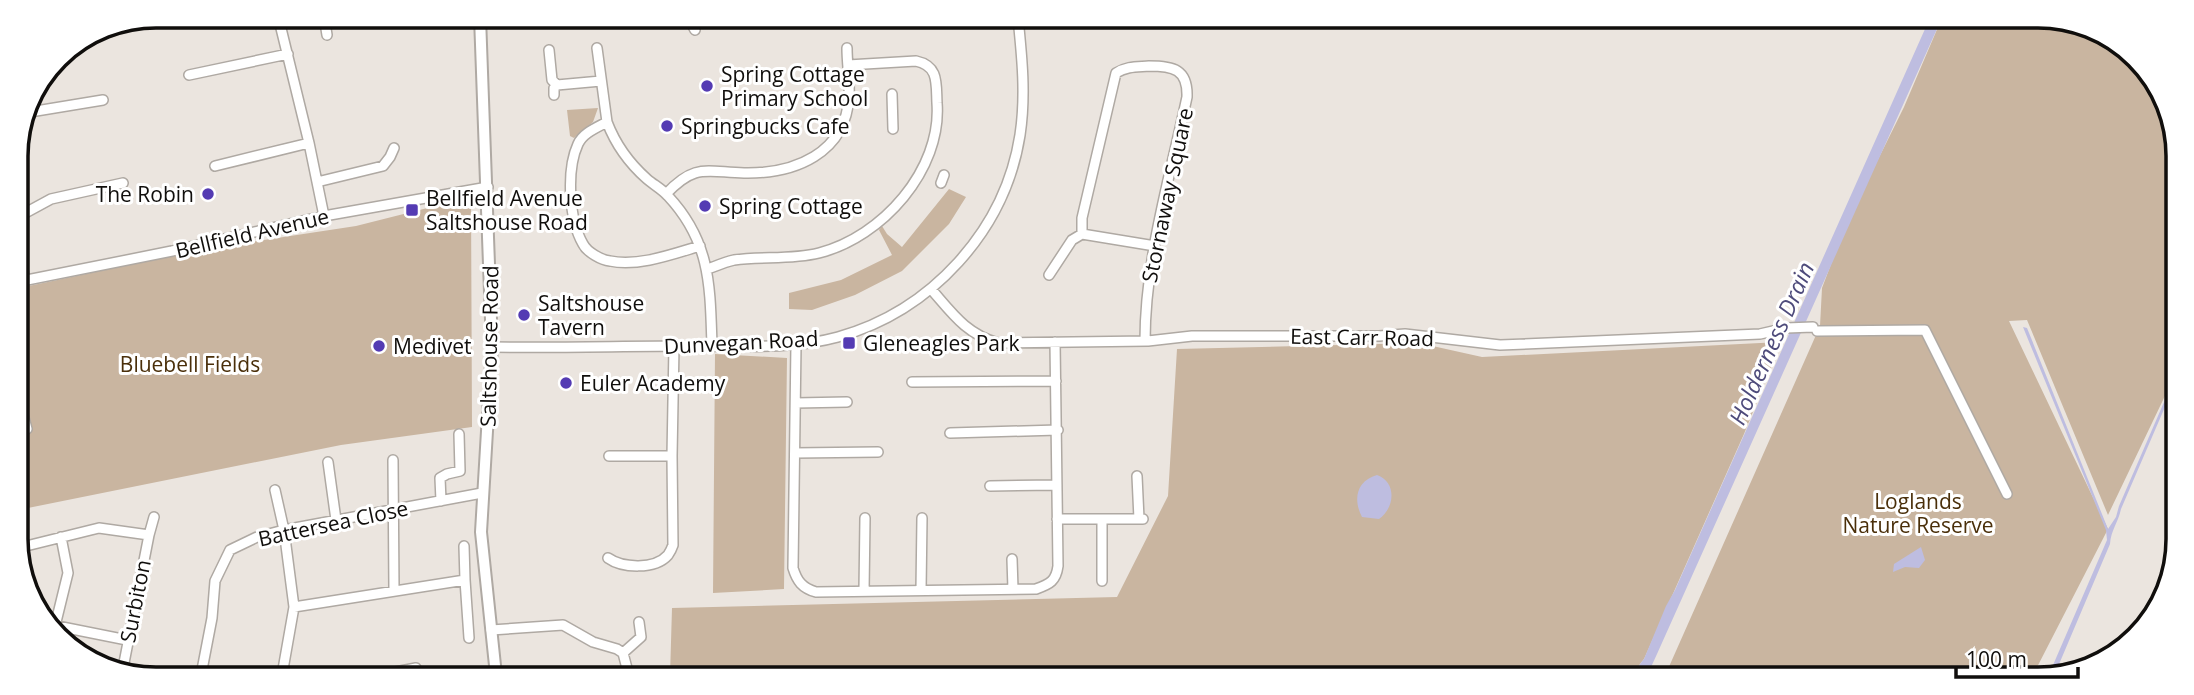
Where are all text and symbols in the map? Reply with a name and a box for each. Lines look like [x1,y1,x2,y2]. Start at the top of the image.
place label: Spring Cottage Primary School [721,60,868,112]
marker: Spring Cottage Primary School [699,78,715,94]
street label: Stornaway Square [1135,105,1199,285]
place label: Springbucks Cafe [681,112,850,140]
marker: Springbucks Cafe [659,118,675,134]
place label: The Robin [96,180,194,208]
place label: Bellfield Avenue Saltshouse Road [426,184,588,236]
marker: The Robin [200,186,216,202]
place label: Spring Cottage [719,192,863,220]
marker: Spring Cottage [697,198,713,214]
street label: Bellfield Avenue [172,202,332,264]
marker: Bellfield Avenue Saltshouse Road [404,202,420,218]
water label: Holderness Drain [1721,256,1821,430]
street label: Saltshouse Road [474,265,504,427]
place label: Saltshouse Tavern [538,289,644,341]
marker: Saltshouse Tavern [516,307,532,323]
street label: East Carr Road [1290,322,1434,352]
street label: Dunvegan Road [663,324,819,360]
place label: Gleneagles Park [863,329,1020,357]
place label: Medivet [393,332,472,360]
marker: Gleneagles Park [841,335,857,351]
marker: Medivet [371,338,387,354]
park label: Bluebell Fields [120,350,260,378]
place label: Euler Academy [580,369,726,397]
marker: Euler Academy [558,375,574,391]
park label: Loglands Nature Reserve [1842,487,1994,539]
street label: Battersea Close [256,493,410,553]
street label: Surbiton [113,557,157,645]
scale bar [1956,636,2078,680]
text: 100 m [1966,645,2027,673]

